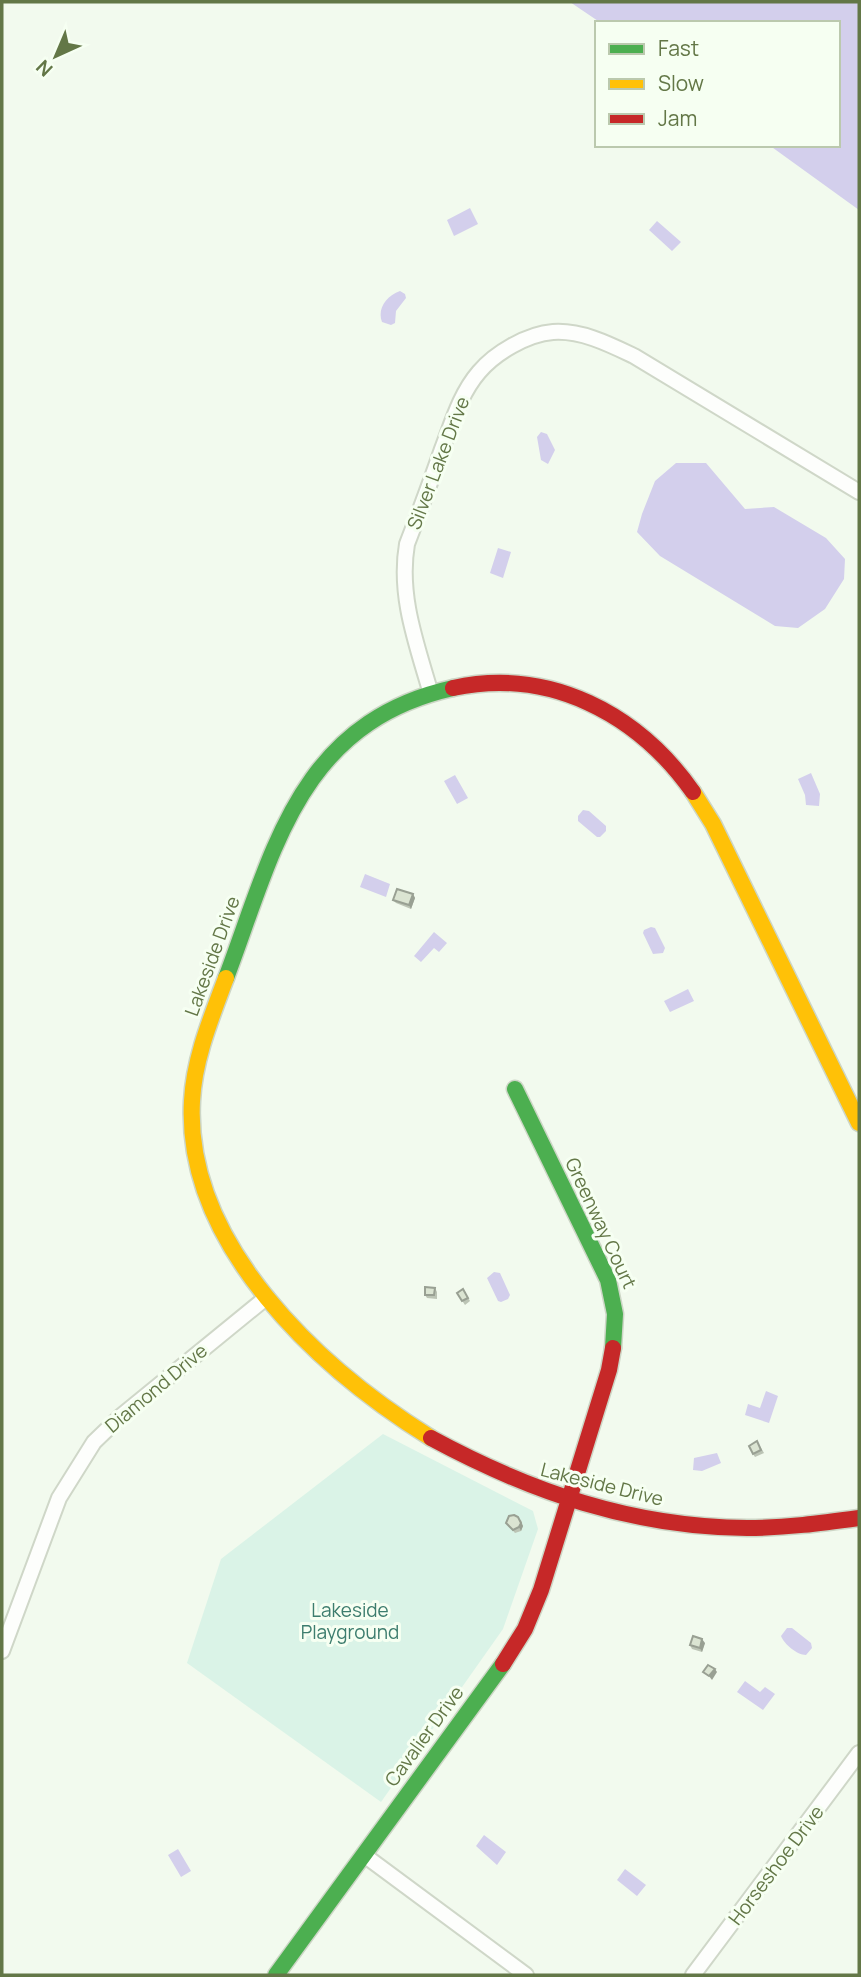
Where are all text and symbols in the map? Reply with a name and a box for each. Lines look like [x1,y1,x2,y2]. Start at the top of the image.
north arrow [21,21,91,91]
legend [595,21,840,147]
text: Fast [658,34,699,62]
text: N [30,54,58,82]
text: Slow [658,69,704,97]
text: Jam [658,104,697,132]
street label: Silver Lake Drive [401,393,475,533]
street label: Lakeside Drive [178,893,246,1019]
street label: Greenway Court [559,1153,643,1293]
street label: Diamond Drive [99,1338,213,1438]
street label: Lakeside Drive [538,1456,666,1512]
park label: Lakeside Playground [301,1597,399,1645]
street label: Cavalier Drive [379,1680,469,1792]
street label: Horseshoe Drive [722,1800,830,1930]

